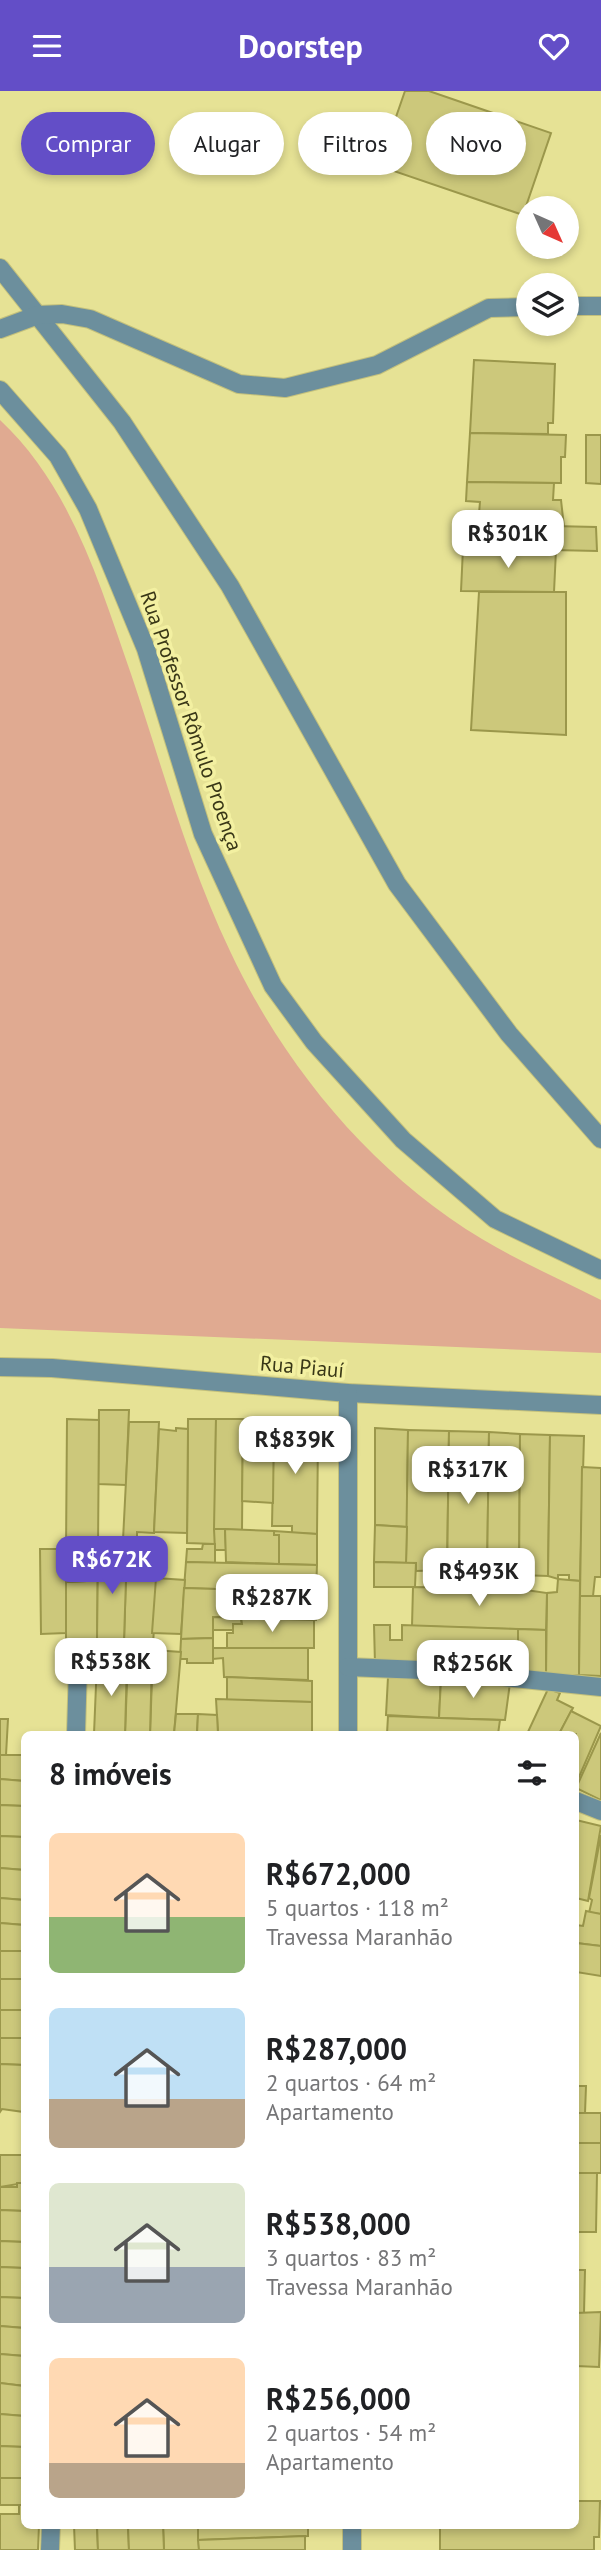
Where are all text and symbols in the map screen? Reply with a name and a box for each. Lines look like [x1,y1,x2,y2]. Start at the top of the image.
text: Doorstep [238,25,363,67]
icon: menu [28,27,66,65]
icon: heart [535,27,573,65]
chip: Comprar [21,112,155,175]
chip: Alugar [169,112,284,175]
chip: Filtros [298,112,412,175]
chip: Novo [426,112,526,175]
north arrow [516,196,579,259]
map controls [516,196,579,336]
button: layers [516,273,579,336]
pin: R$301K [451,511,565,570]
text: R$301K [468,518,548,547]
street label: Rua Professor Rômulo Proença [134,587,249,854]
street label: Rua Piauí [259,1349,346,1384]
pin: R$839K [238,1417,352,1476]
text: R$839K [255,1424,335,1453]
pin: R$317K [411,1447,525,1506]
text: R$317K [428,1454,508,1483]
pin: R$672K [55,1537,169,1596]
text: R$672K [72,1544,152,1573]
pin: R$493K [422,1549,536,1608]
text: R$493K [439,1556,519,1585]
pin: R$287K [215,1575,329,1634]
text: R$287K [232,1582,312,1611]
pin: R$538K [54,1639,168,1698]
pin: R$256K [416,1641,530,1700]
text: R$538K [71,1646,151,1675]
text: R$256K [433,1648,513,1677]
text: 8 imóveis [49,1754,172,1793]
icon: filters [513,1754,551,1792]
text: R$672,000 [266,1854,411,1893]
icon: home [105,1861,189,1945]
text: 5 quartos · 118 m² [266,1893,449,1922]
text: Travessa Maranhão [266,1922,453,1951]
text: R$287,000 [266,2029,407,2068]
icon: home [105,2036,189,2120]
text: 2 quartos · 64 m² [266,2068,436,2097]
text: Apartamento [266,2097,394,2126]
text: R$538,000 [266,2204,411,2243]
icon: home [105,2211,189,2295]
text: 3 quartos · 83 m² [266,2243,436,2272]
text: Travessa Maranhão [266,2272,453,2301]
text: R$256,000 [266,2379,411,2418]
icon: home [105,2386,189,2470]
text: 2 quartos · 54 m² [266,2418,436,2447]
text: Apartamento [266,2447,394,2476]

